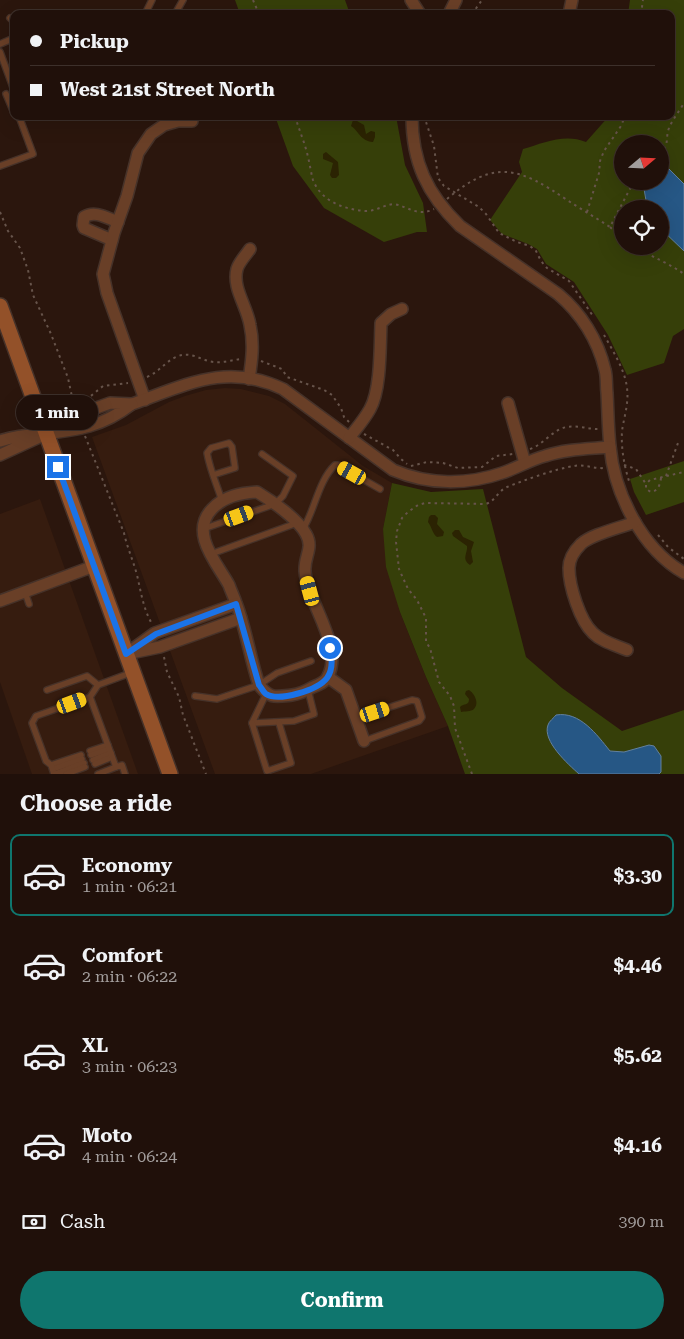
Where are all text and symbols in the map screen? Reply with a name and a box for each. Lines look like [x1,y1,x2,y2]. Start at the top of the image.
text: Pickup [60,30,129,53]
text: West 21st Street North [60,78,275,101]
north arrow [614,135,669,190]
map controls [614,135,669,255]
button: locate [614,200,669,255]
callout: 1 min [17,394,99,430]
text: 1 min [35,403,79,422]
route end [47,456,69,478]
car [335,459,368,487]
car [222,504,255,528]
car [298,575,321,607]
route start [319,637,341,659]
car [55,691,88,715]
car [358,700,391,724]
text: Choose a ride [20,791,172,816]
icon: car [22,853,67,898]
text: Economy [82,854,172,877]
text: $3.30 [613,864,662,887]
text: 1 min · 06:21 [82,877,177,896]
icon: car [22,943,67,988]
text: Comfort [82,944,163,967]
text: $4.46 [613,954,662,977]
text: 2 min · 06:22 [82,967,177,986]
icon: car [22,1033,67,1078]
text: XL [82,1034,108,1057]
text: $5.62 [613,1044,662,1067]
text: 3 min · 06:23 [82,1057,177,1076]
icon: car [22,1123,67,1168]
text: Moto [82,1124,132,1147]
text: $4.16 [613,1134,662,1157]
text: 4 min · 06:24 [82,1147,177,1166]
icon: cash [20,1208,48,1236]
text: Cash [60,1210,105,1233]
text: 390 m [618,1212,664,1231]
button: Confirm [20,1271,664,1329]

